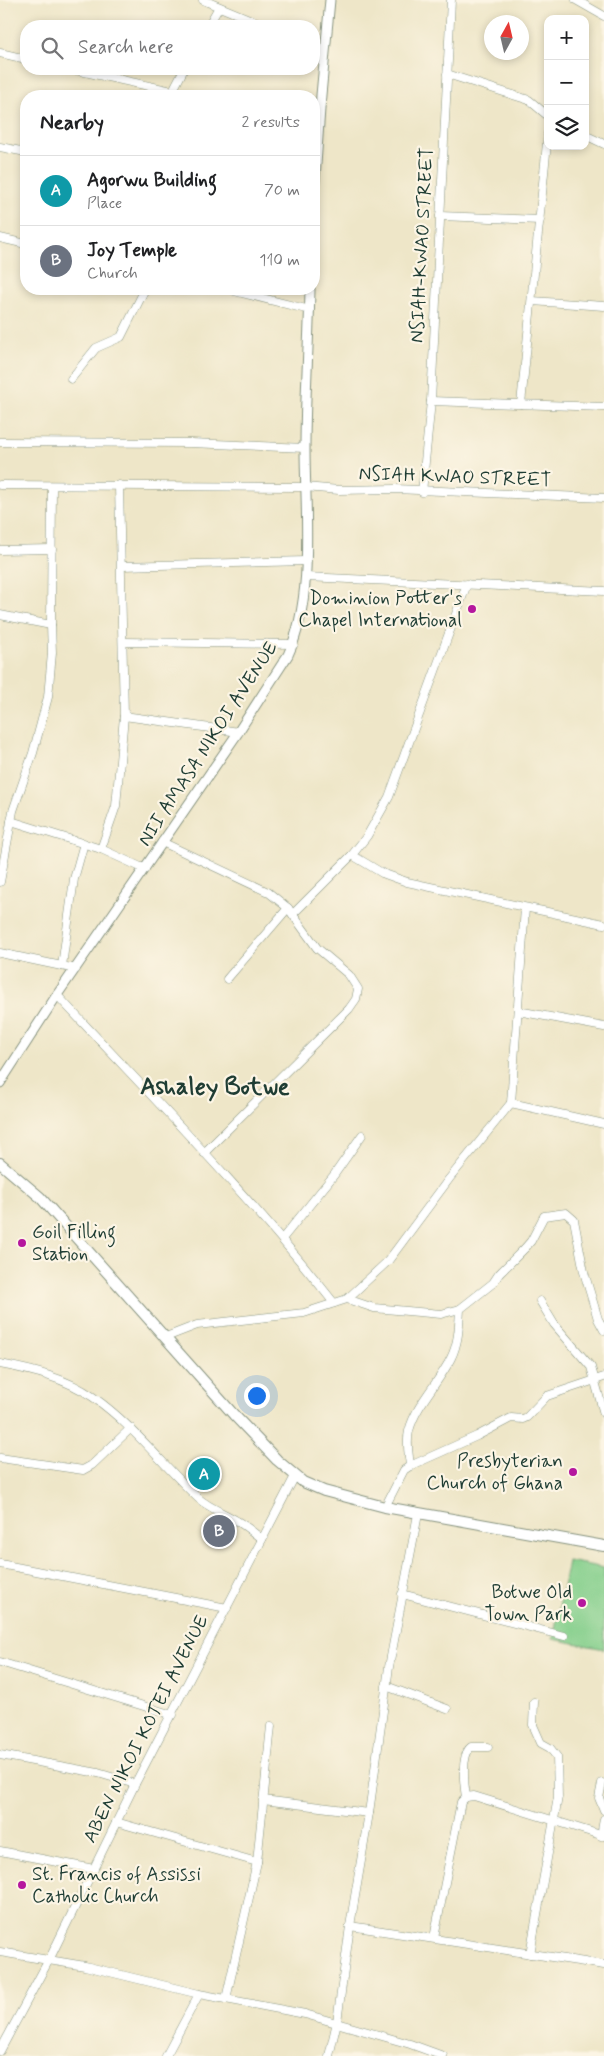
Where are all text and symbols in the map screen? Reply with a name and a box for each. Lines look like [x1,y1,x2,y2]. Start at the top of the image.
north arrow [484,15,529,60]
map controls [544,15,589,150]
button: + [544,15,589,60]
search box [20,20,320,75]
icon: search [38,34,66,62]
text: Search here [78,35,174,60]
button: − [544,60,589,105]
button: layers [544,105,589,150]
text: Nearby [40,109,104,137]
text: 2 results [242,112,300,133]
street label: NSIAH-KWAO STREET [404,146,440,344]
text: Agorwu Building [87,168,217,193]
text: A [51,180,61,201]
text: 70 m [264,180,300,201]
text: Place [87,193,122,214]
text: Joy Temple [87,238,177,263]
text: B [51,250,61,271]
text: 110 m [259,250,300,271]
text: Church [87,263,138,284]
street label: NSIAH KWAO STREET [358,461,552,493]
place label: Dominion Potter's Chapel International [298,586,463,633]
marker: Dominion Potter's Chapel International [466,603,478,615]
street label: NII AMASA NIKOI AVENUE [132,637,284,851]
district label: Ashaley Botwe [140,1072,290,1103]
place label: Goil Filling Station [32,1220,116,1267]
marker: Goil Filling Station [16,1237,28,1249]
your location [244,1383,270,1409]
place label: Presbyterian Church of Ghana [427,1449,563,1496]
pin: A [188,1455,220,1493]
marker: Presbyterian Church of Ghana [567,1466,579,1478]
pin: B [203,1512,235,1550]
place label: Botwe Old Town Park [485,1580,572,1627]
marker: Botwe Old Town Park [576,1597,588,1609]
street label: ABEN NIKOI KOTEI AVENUE [78,1611,215,1847]
place label: St. Francis of Assissi Catholic Church [32,1862,201,1909]
marker: St. Francis of Assissi Catholic Church [16,1879,28,1891]

